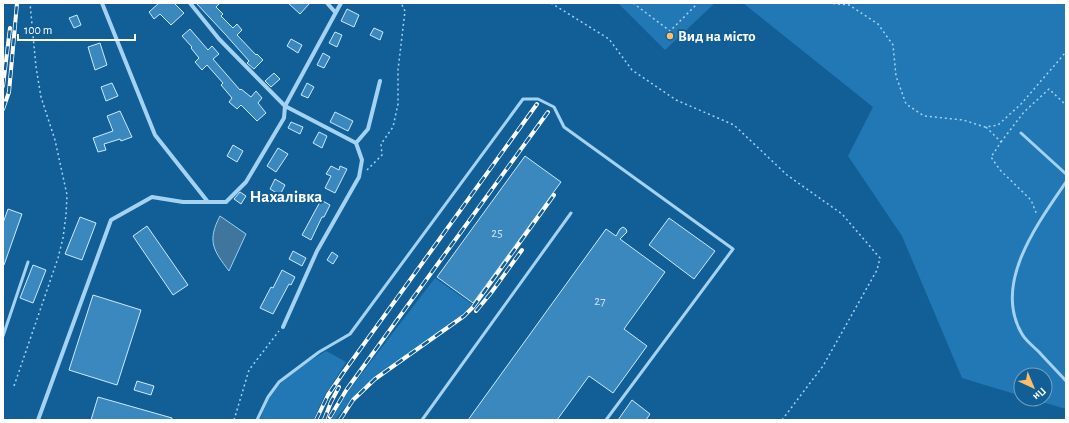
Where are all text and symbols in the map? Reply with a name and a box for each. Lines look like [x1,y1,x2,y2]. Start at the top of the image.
scale bar [18,16,135,42]
text: 100 m [24,24,52,36]
place label: Вид на місто [678,29,756,44]
marker: Вид на місто [665,31,675,41]
district label: Нахалівка [250,188,322,205]
house number: 25 [491,227,503,240]
house number: 27 [594,295,606,308]
north arrow [1013,367,1053,407]
text: Пн [1031,385,1048,402]

